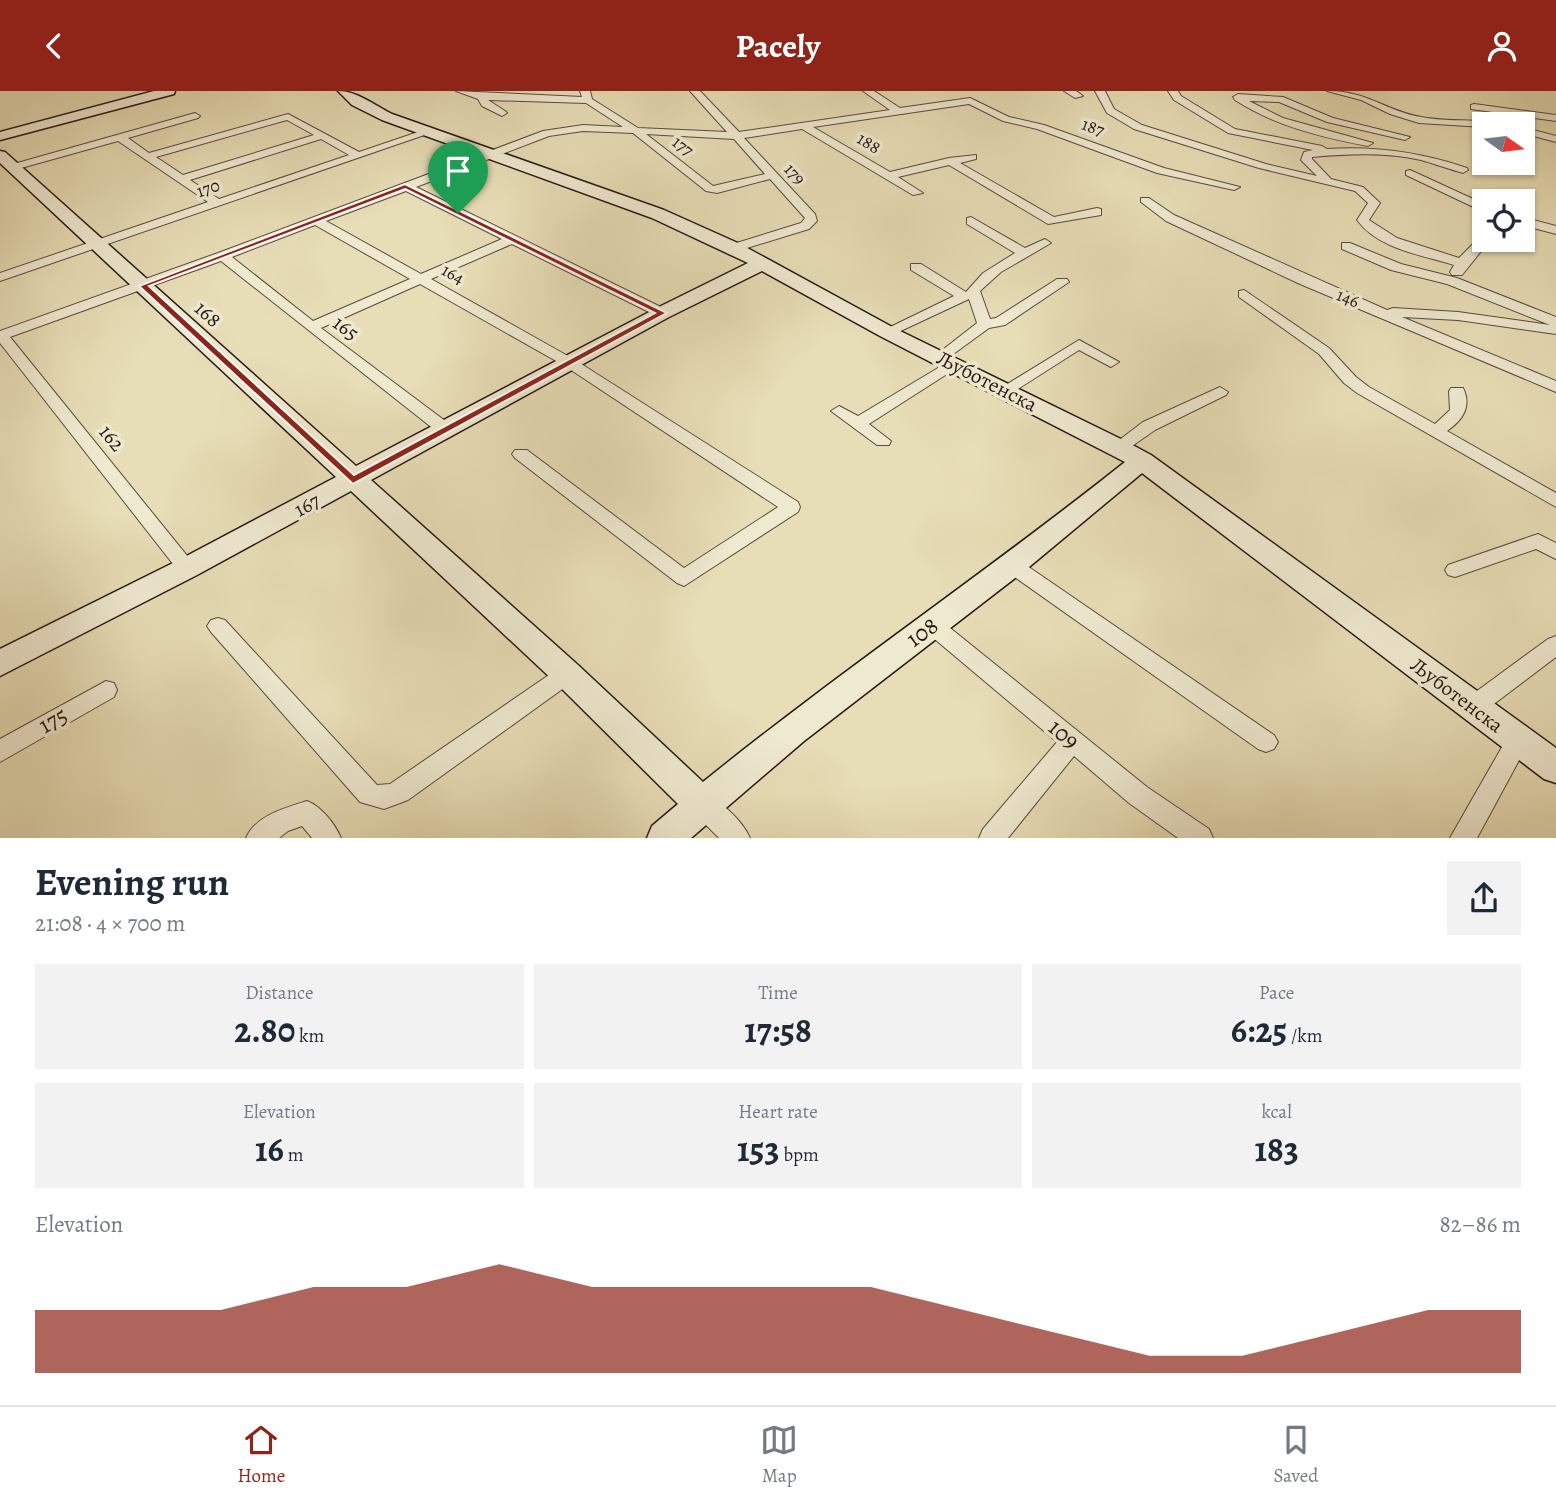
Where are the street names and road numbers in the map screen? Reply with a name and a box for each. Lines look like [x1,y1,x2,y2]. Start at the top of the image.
street label: 187 [1078,112,1108,142]
street label: 188 [853,127,885,159]
street label: 177 [667,130,699,162]
street label: 179 [779,158,811,190]
street label: 170 [193,173,223,203]
street label: 164 [437,258,469,290]
street label: 146 [1333,283,1363,313]
street label: 168 [189,295,227,333]
street label: 165 [327,309,365,347]
street label: Љуботенска [932,344,1042,418]
street label: 162 [93,419,131,457]
street label: 167 [289,487,325,523]
street label: 108 [899,609,945,655]
street label: Љуботенска [1405,651,1509,739]
street label: 175 [33,699,73,741]
street label: 109 [1041,711,1087,757]

